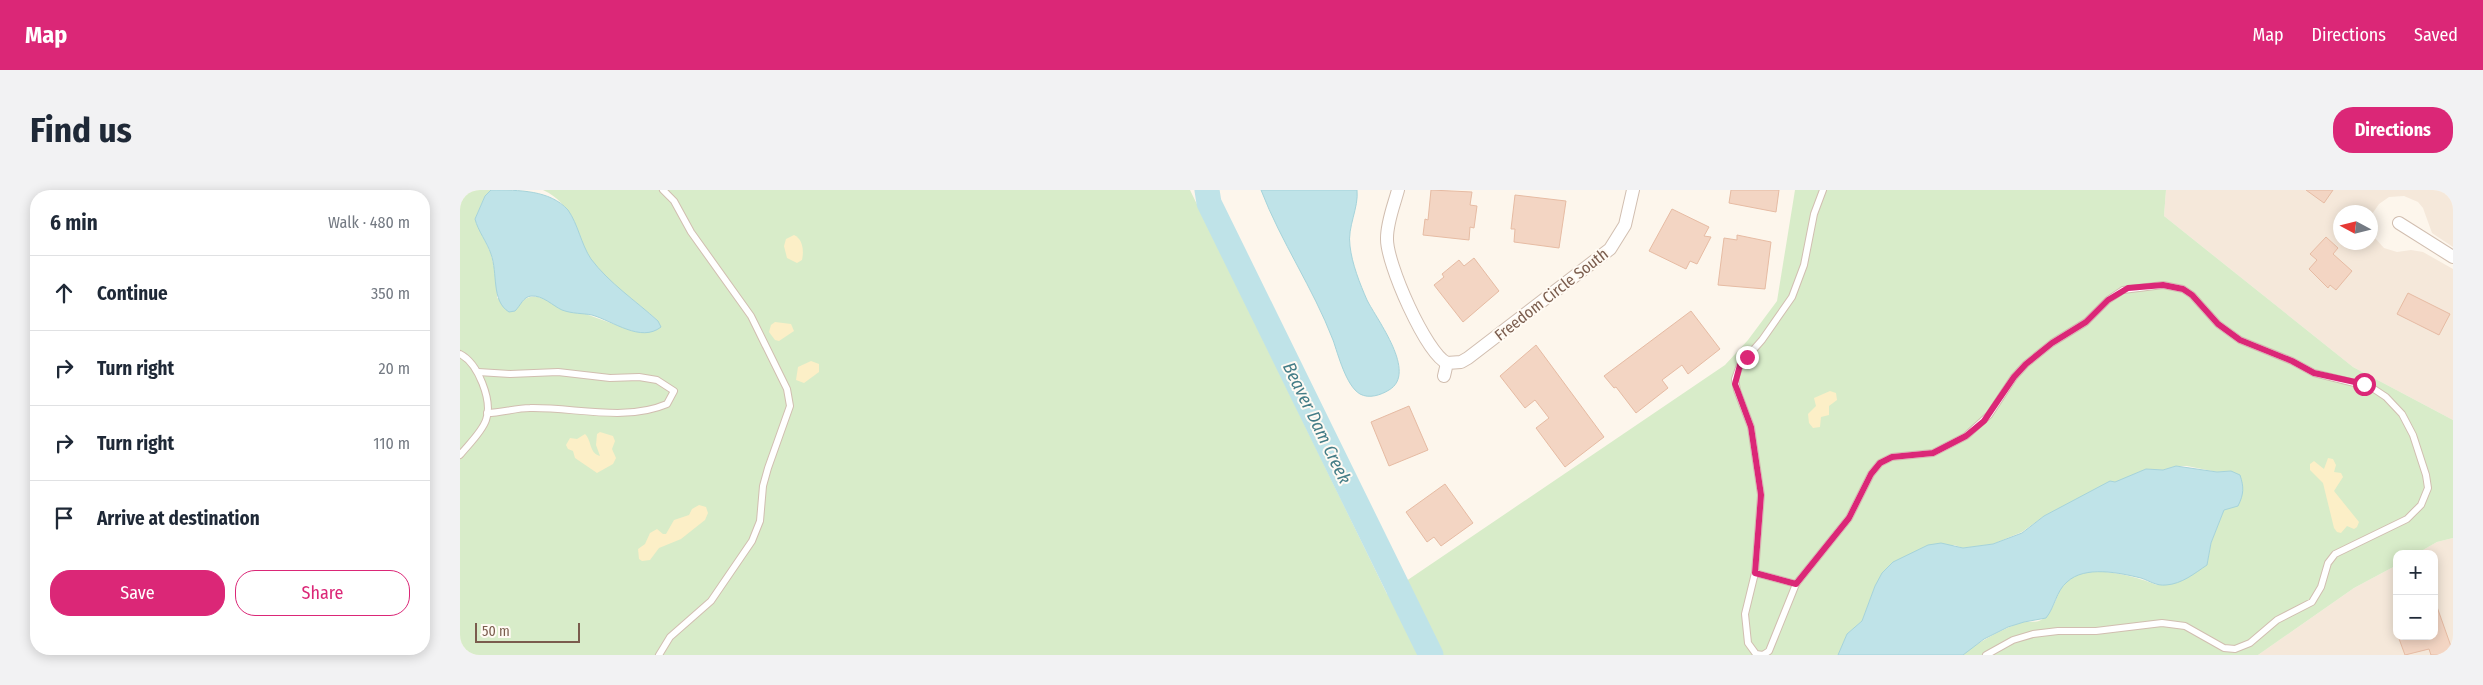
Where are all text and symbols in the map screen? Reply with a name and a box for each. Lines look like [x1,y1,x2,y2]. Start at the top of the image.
text: Map [25,21,67,49]
text: Map [2252,24,2284,46]
text: Directions [2312,24,2386,46]
text: Saved [2414,24,2458,46]
button: Directions [2333,107,2453,153]
text: Find us [30,109,132,151]
north arrow [2333,205,2378,250]
text: 6 min [50,210,98,236]
text: Walk · 480 m [328,213,410,232]
street label: Freedom Circle South [1491,244,1612,345]
icon: ahead [50,279,78,307]
text: Continue [97,282,168,305]
text: 350 m [371,284,410,303]
route end [1736,346,1759,369]
icon: right [50,354,78,382]
text: Turn right [97,357,174,380]
text: 20 m [379,359,410,378]
water label: Beaver Dam Creek [1278,359,1356,488]
route start [2353,373,2376,396]
icon: right [50,429,78,457]
text: Turn right [97,432,174,455]
text: 110 m [373,434,410,453]
icon: arrive [50,504,78,532]
text: Arrive at destination [97,507,260,530]
map controls [2393,550,2438,640]
button: + [2393,550,2438,595]
button: Save [50,570,225,616]
button: Share [235,570,410,616]
button: − [2393,595,2438,640]
scale bar [475,620,580,643]
text: 50 m [482,623,510,640]

